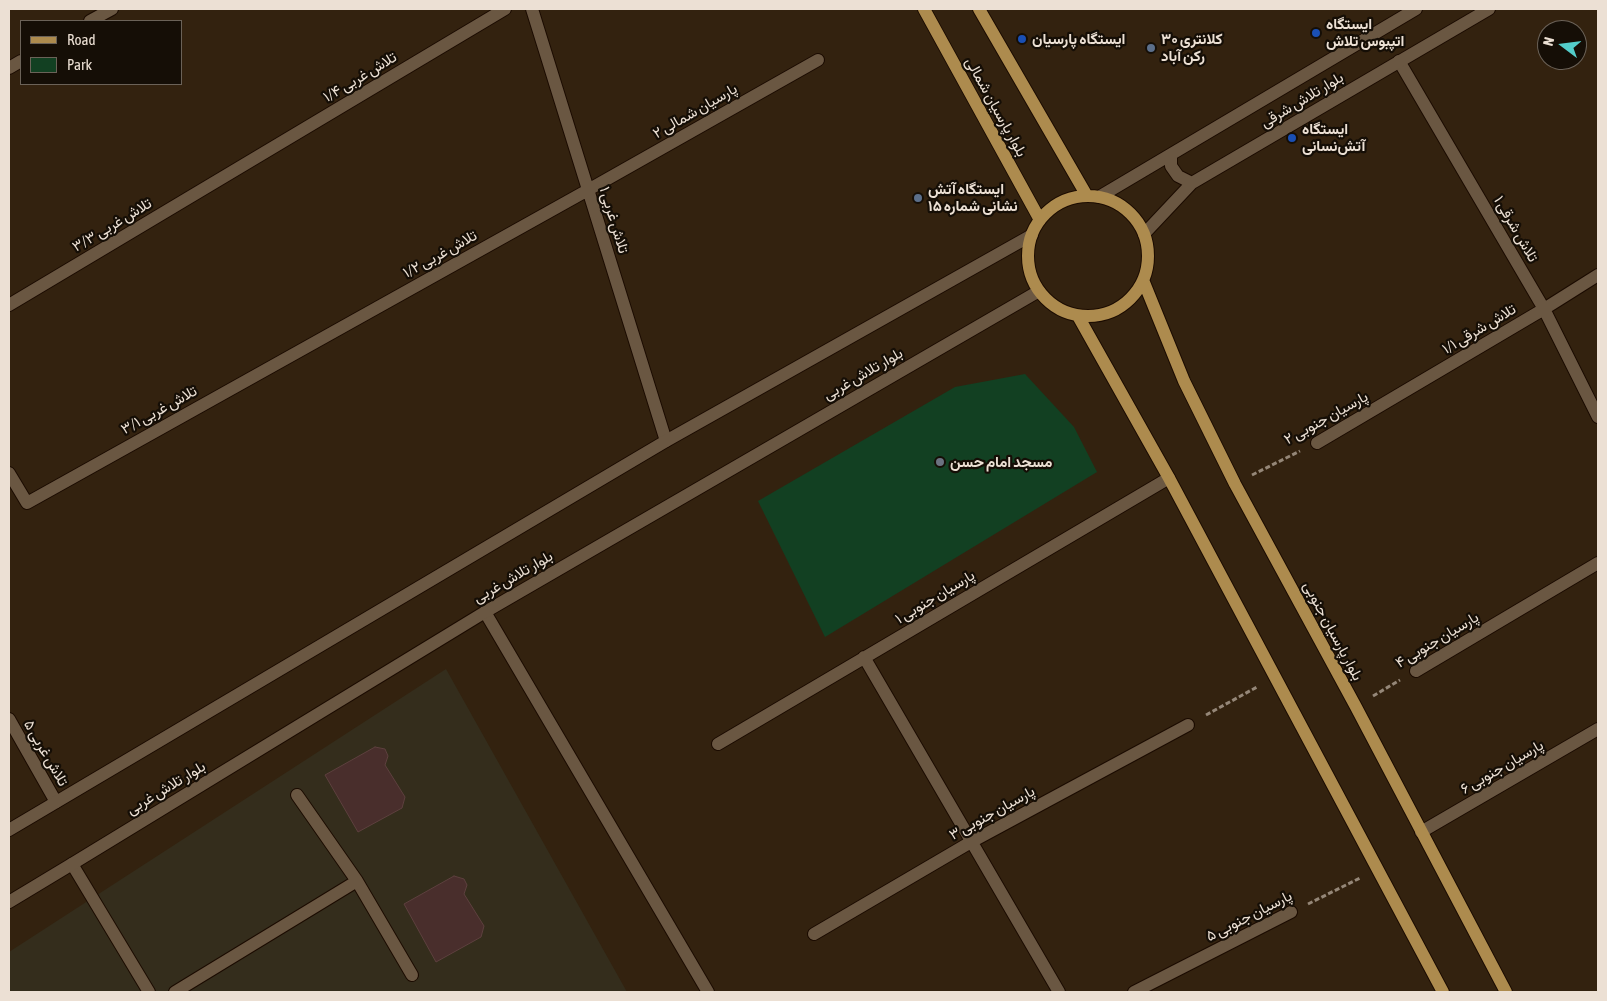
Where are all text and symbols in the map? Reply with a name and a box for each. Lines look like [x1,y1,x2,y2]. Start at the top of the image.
place label: ایستگاه اتپبوس تلاش [1326,15,1404,50]
legend [20,20,182,85]
north arrow [1537,20,1587,70]
marker: ایستگاه اتپبوس تلاش [1310,27,1322,39]
place label: ایستگاه پارسیان [1032,30,1125,48]
place label: کلانتری ۳۰ رکن آباد [1161,30,1222,65]
text: Road [67,31,96,48]
marker: ایستگاه پارسیان [1016,33,1028,45]
text: N [1540,35,1557,47]
marker: کلانتری ۳۰ رکن آباد [1145,42,1157,54]
street label: ۱/۴ تلاش غربی [320,48,400,106]
street label: بلوار پارسیان شمالی [961,54,1031,160]
text: Park [67,56,92,73]
street label: بلوار تلاش شرقی [1257,68,1347,132]
street label: ۲ پارسیان شمالی [650,80,740,142]
place label: ایستگاه آتش‌نسانی [1302,120,1365,155]
marker: ایستگاه آتش‌نسانی [1286,132,1298,144]
place label: ایستگاه آتش نشانی شماره ۱۵ [928,180,1018,215]
street label: ۱ تلاش غربی [595,184,633,256]
marker: ایستگاه آتش نشانی شماره ۱۵ [912,192,924,204]
street label: ۱ تلاش شرقی [1490,193,1542,265]
street label: ۳/۳ تلاش غربی [69,194,155,256]
street label: ۱/۲ تلاش غربی [400,226,480,282]
street label: ۱/۱ تلاش شرقی [1439,300,1519,358]
street label: بلوار تلاش غربی [820,344,906,404]
street label: ۳/۱ تلاش غربی [118,382,200,438]
street label: ۲ پارسیان جنوبی [1281,388,1371,448]
place label: مسجد امام حسن [950,453,1052,471]
marker: مسجد امام حسن [934,456,946,468]
street label: بلوار تلاش غربی [470,547,556,607]
street label: ۱ پارسیان جنوبی [892,566,978,628]
street label: بلوار پارسیان جنوبی [1299,578,1367,684]
street label: ۴ پارسیان جنوبی [1392,608,1482,672]
street label: ۵ تلاش غربی [20,717,72,789]
street label: ۶ پارسیان جنوبی [1457,736,1547,798]
street label: بلوار تلاش غربی [123,757,209,819]
street label: ۳ پارسیان جنوبی [946,782,1038,844]
street label: ۵ پارسیان جنوبی [1203,887,1295,945]

